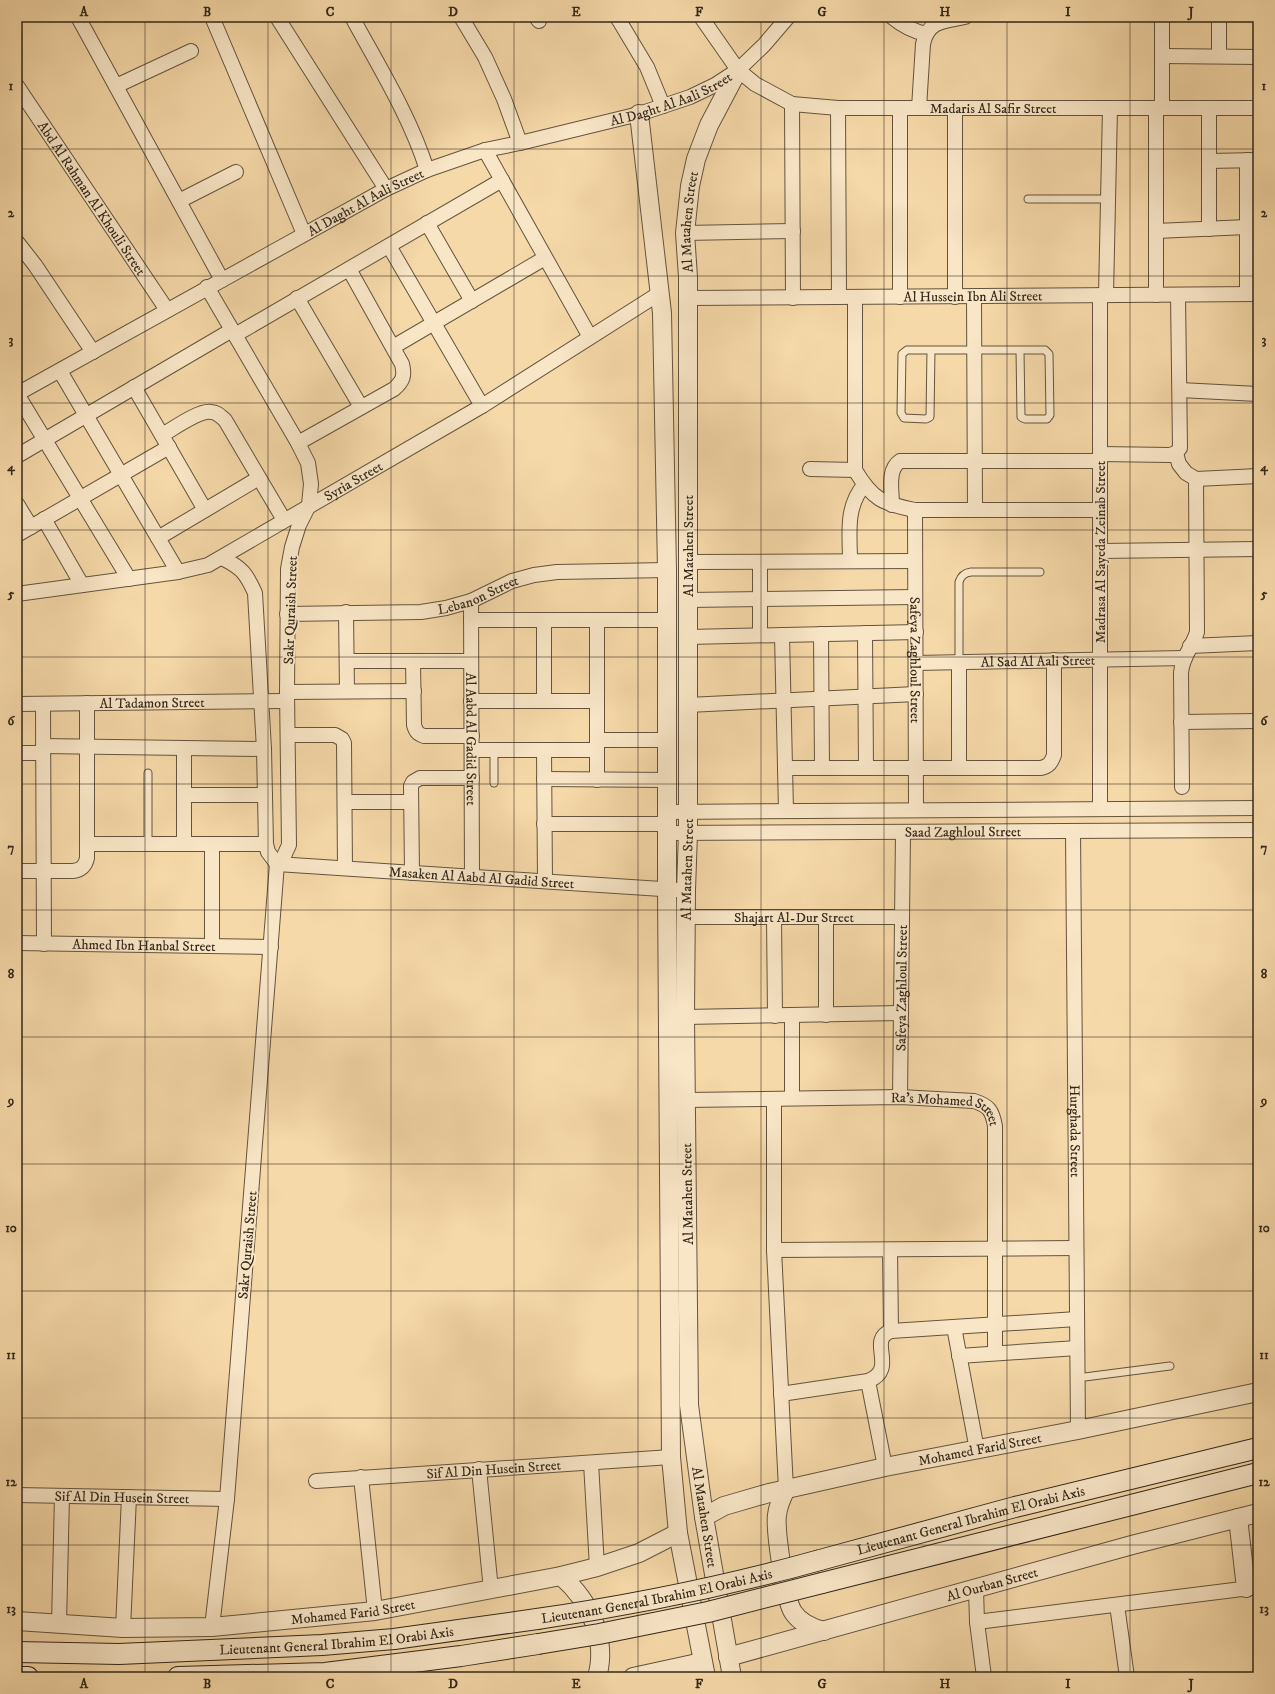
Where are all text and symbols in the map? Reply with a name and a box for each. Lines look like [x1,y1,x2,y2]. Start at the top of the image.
text: A [79,4,89,20]
text: B [203,4,211,20]
text: C [326,4,335,20]
text: D [448,4,458,20]
text: E [571,4,581,20]
text: F [695,4,704,20]
text: G [817,4,827,20]
text: H [940,4,951,20]
text: I [1065,4,1071,20]
text: J [1186,4,1194,21]
street label: Al Daght Al Aali Street [609,68,736,131]
text: 1 [9,78,14,94]
text: 1 [1262,78,1267,94]
street label: Madaris Al Safir Street [930,100,1057,118]
street label: Abd Al Rahman Al Khouli Street [33,118,150,280]
street label: Al Daght Al Aali Street [305,165,427,241]
street label: Al Matahen Street [677,169,703,273]
text: 2 [8,205,15,221]
text: 2 [1261,205,1268,221]
street label: Al Hussein Ibn Ali Street [903,288,1043,306]
text: 3 [9,332,14,348]
text: 3 [1262,332,1267,348]
street label: Syria Street [321,457,387,506]
text: 4 [6,459,15,476]
text: 4 [1259,459,1268,476]
street label: Madrasa Al Sayeda Zeinab Street [1092,460,1110,643]
street label: Al Matahen Street [680,495,698,597]
street label: Sakr Quraish Street [280,555,302,665]
street label: Lebanon Street [437,572,521,619]
text: 5 [7,586,15,602]
text: 5 [1260,586,1268,602]
street label: Safeya Zaghloul Street [905,597,924,724]
street label: Al Sad Al Aali Street [981,652,1096,672]
street label: Al Aabd Al Gadid Street [461,672,480,806]
street label: Al Tadamon Street [99,694,205,713]
text: 6 [8,713,16,729]
text: 6 [1261,713,1269,729]
street label: Al Matahen Street [678,818,698,920]
street label: Saad Zaghloul Street [905,823,1022,842]
text: 7 [8,840,15,856]
text: 7 [1261,840,1268,856]
street label: Masaken Al Aabd Al Gadid Street [388,863,575,893]
street label: Shajart Al-Dur Street [734,909,855,927]
street label: Safeya Zaghloul Street [893,924,912,1051]
street label: Ahmed Ibn Hanbal Street [72,936,216,956]
text: 8 [8,966,15,982]
text: 8 [1261,966,1268,982]
street label: Hurghada Street [1065,1085,1084,1178]
street label: Ra's Mohamed Street [891,1089,1003,1128]
text: 9 [7,1093,14,1109]
text: 9 [1260,1093,1267,1109]
street label: Al Matahen Street [678,1142,698,1245]
street label: Sakr Quraish Street [234,1190,262,1300]
text: 10 [5,1220,17,1236]
text: 10 [1258,1220,1270,1236]
text: 11 [6,1347,16,1363]
text: 11 [1259,1347,1269,1363]
street label: Mohamed Farid Street [917,1429,1044,1470]
street label: Sif Al Din Husein Street [426,1456,562,1484]
street label: Al Matahen Street [687,1465,721,1569]
text: 12 [5,1474,17,1490]
text: 12 [1258,1474,1270,1490]
street label: Lieutenant General Ibrahim El Orabi Axis [855,1482,1087,1560]
street label: Sif Al Din Husein Street [54,1488,190,1508]
street label: Al Ourban Street [945,1563,1041,1606]
street label: Lieutenant General Ibrahim El Orabi Axis [540,1565,775,1628]
street label: Mohamed Farid Street [290,1596,417,1629]
text: 13 [6,1601,16,1617]
text: 13 [1259,1601,1269,1617]
street label: Lieutenant General Ibrahim El Orabi Axis [219,1623,455,1660]
text: A [79,1676,89,1692]
text: B [203,1676,211,1692]
text: C [326,1676,335,1692]
text: D [448,1676,458,1692]
text: E [571,1676,581,1692]
text: F [695,1676,704,1692]
text: G [817,1676,827,1692]
text: H [940,1676,951,1692]
text: I [1065,1676,1071,1692]
text: J [1186,1676,1194,1693]

